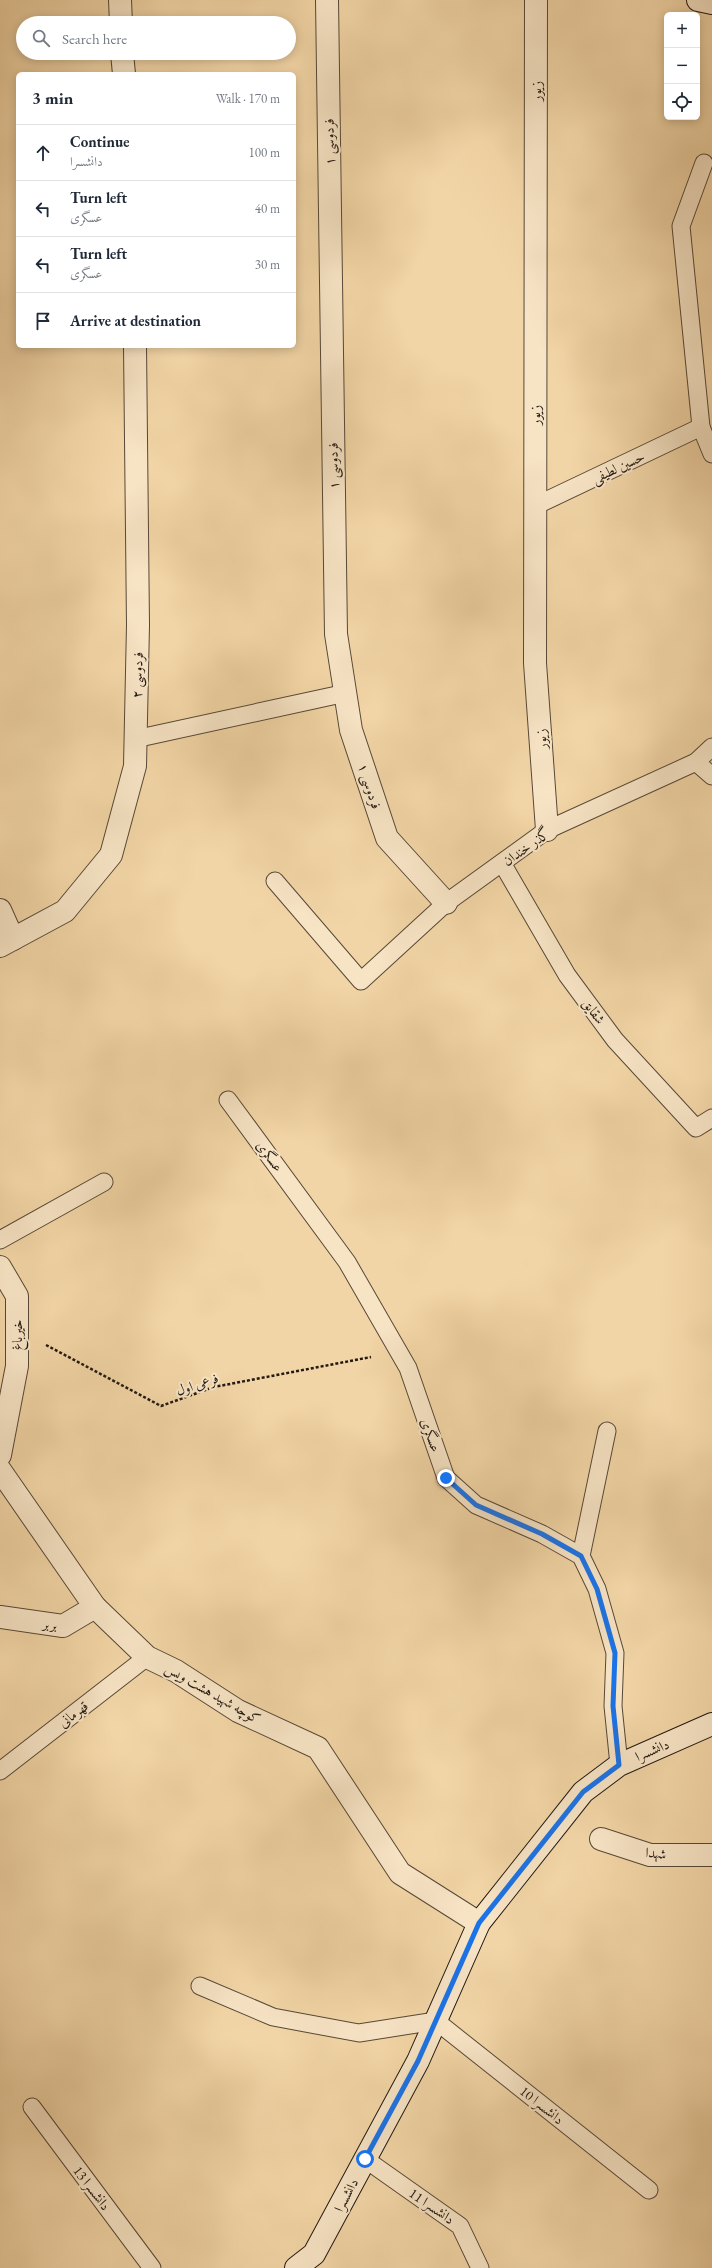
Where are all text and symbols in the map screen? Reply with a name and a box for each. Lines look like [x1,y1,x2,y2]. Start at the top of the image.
map controls [664,12,700,120]
button: + [664,12,700,48]
search box [16,16,296,60]
icon: search [30,27,52,49]
text: Search here [62,29,127,48]
button: − [664,48,700,84]
street label: زیور [527,81,545,103]
button: locate [664,84,700,120]
text: 3 min [32,87,73,109]
text: Walk · 170 m [216,90,280,107]
street label: فردوسی ۱ [320,118,339,166]
text: Continue [70,132,130,151]
icon: ahead [32,142,54,164]
text: 100 m [249,144,280,161]
text: دانشسرا [70,153,103,170]
text: Turn left [70,188,127,207]
icon: left [32,198,54,220]
text: 40 m [255,200,280,217]
text: عسگری [70,209,102,226]
text: Turn left [70,244,127,263]
icon: left [32,254,54,276]
text: 30 m [255,256,280,273]
text: عسگری [70,265,102,282]
icon: arrive [32,310,54,332]
text: Arrive at destination [70,311,201,330]
street label: زیور [526,405,544,427]
street label: فردوسی ۱ [324,442,343,490]
street label: حسین لطیفی [588,447,648,489]
street label: فردوسی ۲ [127,651,148,699]
street label: زیور [531,728,551,752]
street label: فردوسی ۱ [353,761,386,811]
street label: گذر خندان [498,823,553,870]
street label: شقایق [579,995,610,1027]
street label: عسگری [252,1137,287,1176]
street label: خیرباغ [8,1320,29,1350]
street label: فرعی اول [173,1369,221,1399]
street label: عسگری [416,1416,445,1455]
route end [437,1469,455,1487]
street label: بربر [40,1614,59,1634]
street label: کوچه شهید هشت ویس [161,1658,264,1729]
street label: قهرمانی [54,1697,92,1731]
street label: دانشسرا [632,1735,672,1766]
street label: شهدا [645,1843,668,1864]
street label: دانشسرا 10 [516,2082,568,2129]
route start [356,2150,374,2168]
street label: دانشسرا 13 [68,2162,115,2215]
street label: دانشسرا [330,2175,363,2215]
street label: دانشسرا 11 [405,2184,458,2229]

